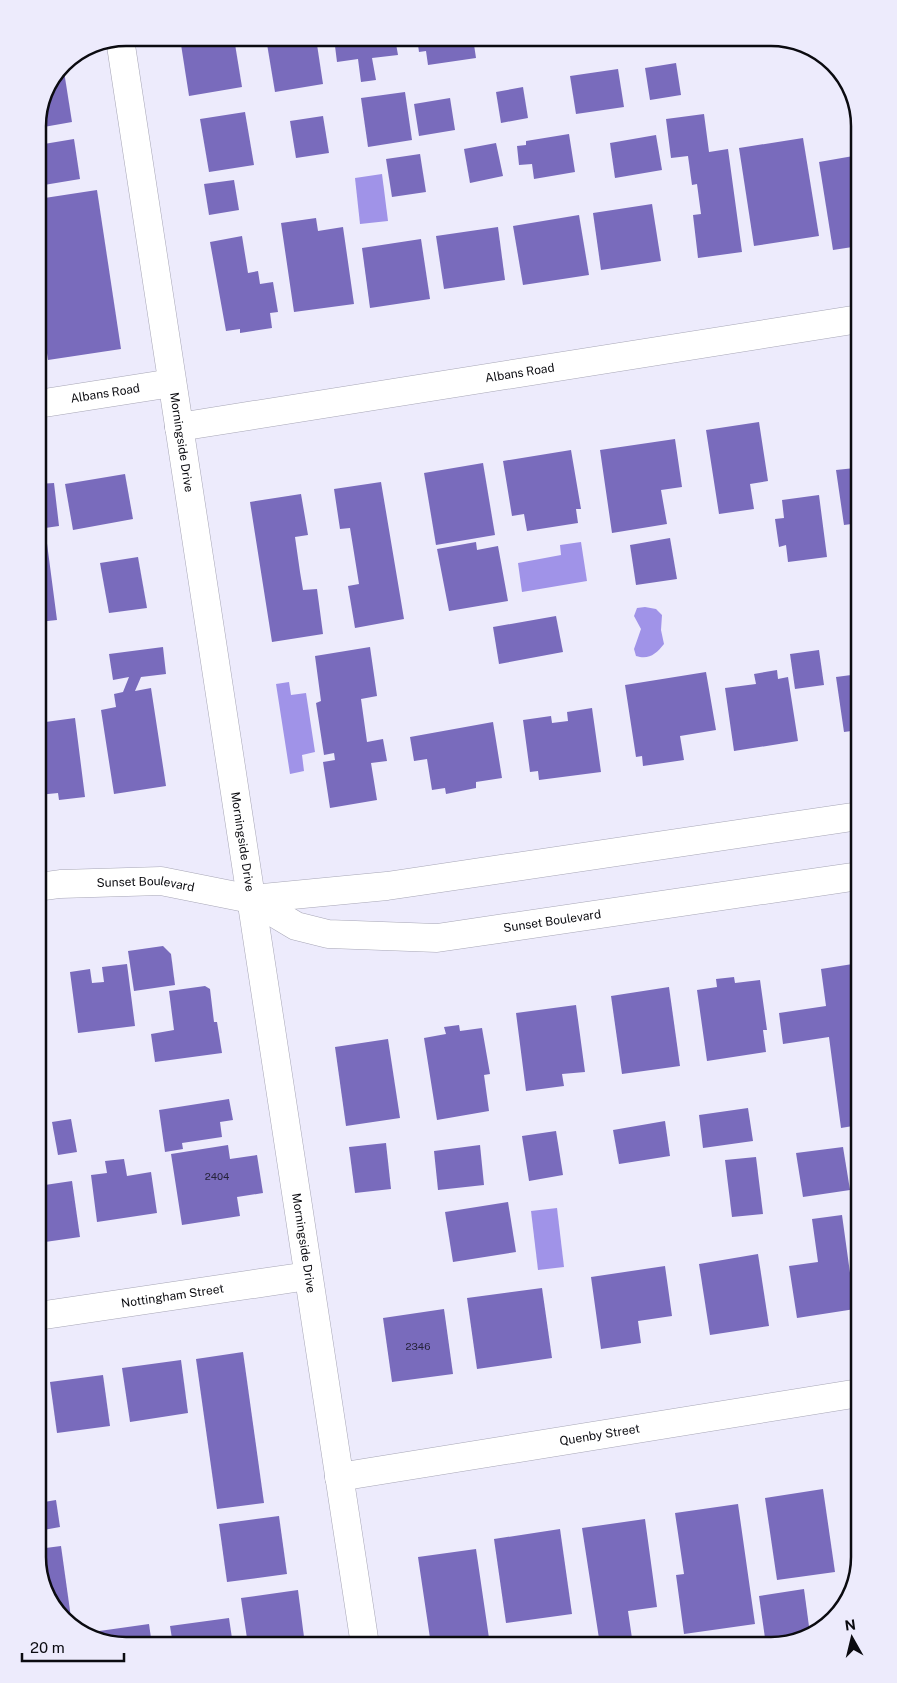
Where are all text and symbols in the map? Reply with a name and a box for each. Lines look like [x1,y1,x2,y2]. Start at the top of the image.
street label: Albans Road [484,360,555,385]
street label: Albans Road [69,381,141,406]
street label: Morningside Drive [167,391,196,493]
street label: Morningside Drive [228,791,257,893]
street label: Sunset Boulevard [96,874,196,895]
street label: Sunset Boulevard [503,907,602,935]
house number: 2404 [205,1170,229,1182]
street label: Morningside Drive [289,1192,318,1294]
street label: Nottingham Street [120,1281,225,1311]
house number: 2346 [406,1340,430,1352]
street label: Quenby Street [558,1421,641,1448]
north arrow [827,1613,877,1663]
text: N [844,1616,857,1634]
scale bar [22,1630,125,1662]
text: 20 m [30,1639,65,1656]

